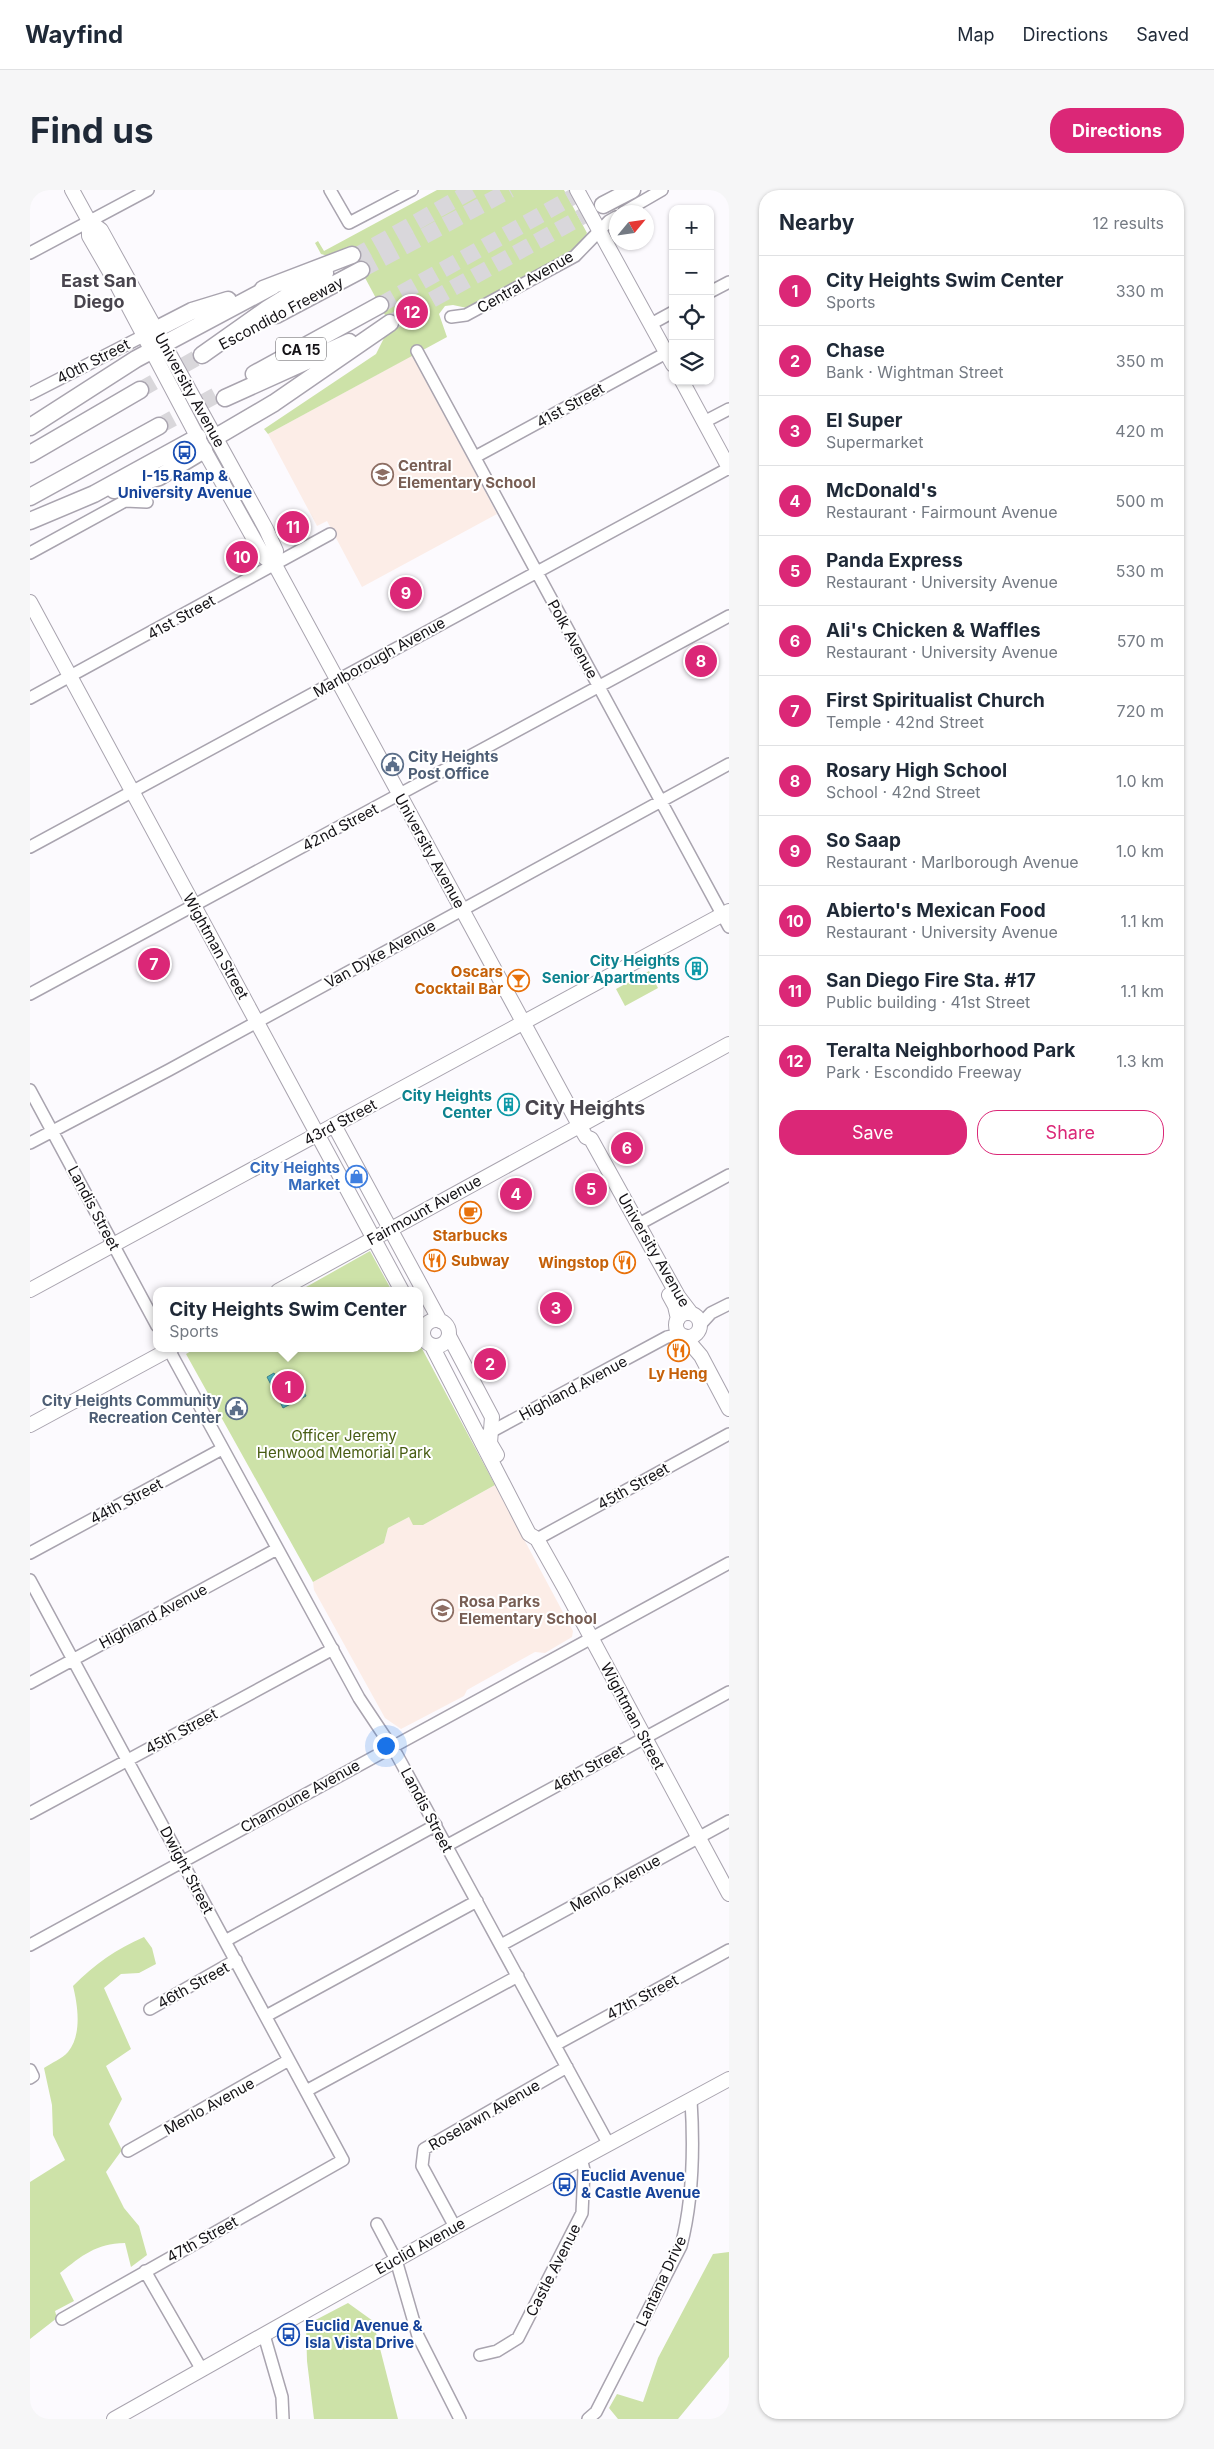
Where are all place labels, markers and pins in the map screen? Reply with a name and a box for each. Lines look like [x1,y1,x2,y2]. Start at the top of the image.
pin: 12 [396,293,428,331]
bus stop icon: I-15 Ramp & University Avenue [173,440,197,464]
place label: Central Elementary School [398,456,536,492]
school or university icon: Central Elementary School [370,462,394,486]
place label: I-15 Ramp & University Avenue [118,466,252,502]
pin: 11 [277,508,309,546]
pin: 10 [226,538,258,576]
pin: 9 [390,574,422,612]
pin: 8 [685,642,717,680]
place label: City Heights Post Office [408,747,498,783]
public building icon: City Heights Post Office [380,753,404,777]
pin: 7 [138,945,170,983]
place label: City Heights Senior Apartments [542,951,680,987]
building icon: City Heights Senior Apartments [684,957,708,981]
place label: Oscars Cocktail Bar [414,962,503,998]
bar icon: Oscars Cocktail Bar [507,968,531,992]
place label: City Heights Center [402,1086,492,1122]
building icon: City Heights Center [496,1092,520,1116]
pin: 6 [611,1129,643,1167]
place label: City Heights Market [250,1158,340,1194]
shop icon: City Heights Market [344,1164,368,1188]
pin: 5 [575,1170,607,1208]
pin: 4 [500,1175,532,1213]
cafe icon: Starbucks [458,1200,482,1224]
place label: Starbucks [432,1226,508,1245]
restaurant icon: Subway [423,1248,447,1272]
restaurant icon: Wingstop [613,1250,637,1274]
place label: Subway [451,1251,510,1270]
place label: Wingstop [538,1253,609,1272]
pin: 3 [540,1289,572,1327]
restaurant icon: Ly Heng [666,1338,690,1362]
pin: 2 [474,1345,506,1383]
place label: Ly Heng [648,1364,708,1383]
pin: 1 [272,1368,304,1406]
place label: City Heights Community Recreation Center [42,1391,221,1427]
public building icon: City Heights Community Recreation Center [225,1397,249,1421]
place label: Rosa Parks Elementary School [459,1592,597,1628]
school or university icon: Rosa Parks Elementary School [431,1598,455,1622]
place label: Euclid Avenue & Castle Avenue [581,2166,700,2202]
bus stop icon: Euclid Avenue & Castle Avenue [553,2172,577,2196]
place label: Euclid Avenue & Isla Vista Drive [305,2316,423,2352]
bus stop icon: Euclid Avenue & Isla Vista Drive [277,2322,301,2346]

